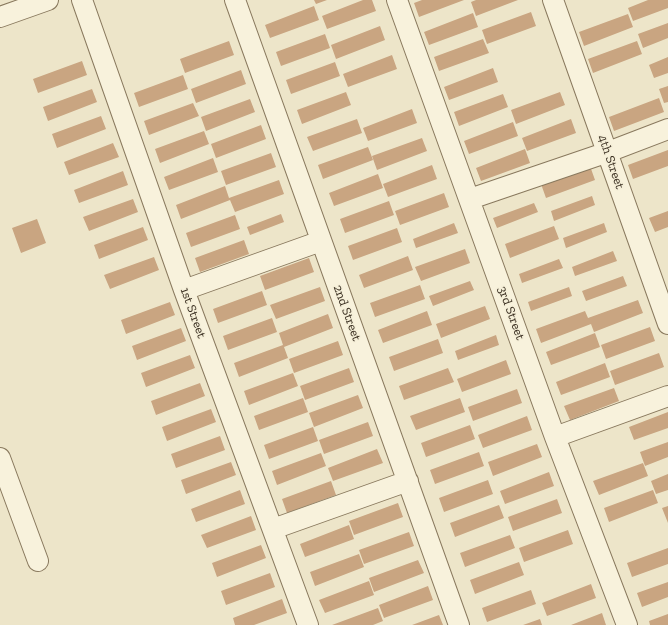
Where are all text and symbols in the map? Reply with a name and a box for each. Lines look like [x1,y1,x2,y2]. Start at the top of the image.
street label: 4th Street [594,133,628,191]
street label: 2nd Street [330,283,364,343]
street label: 3rd Street [494,284,528,342]
street label: 1st Street [177,286,209,340]

